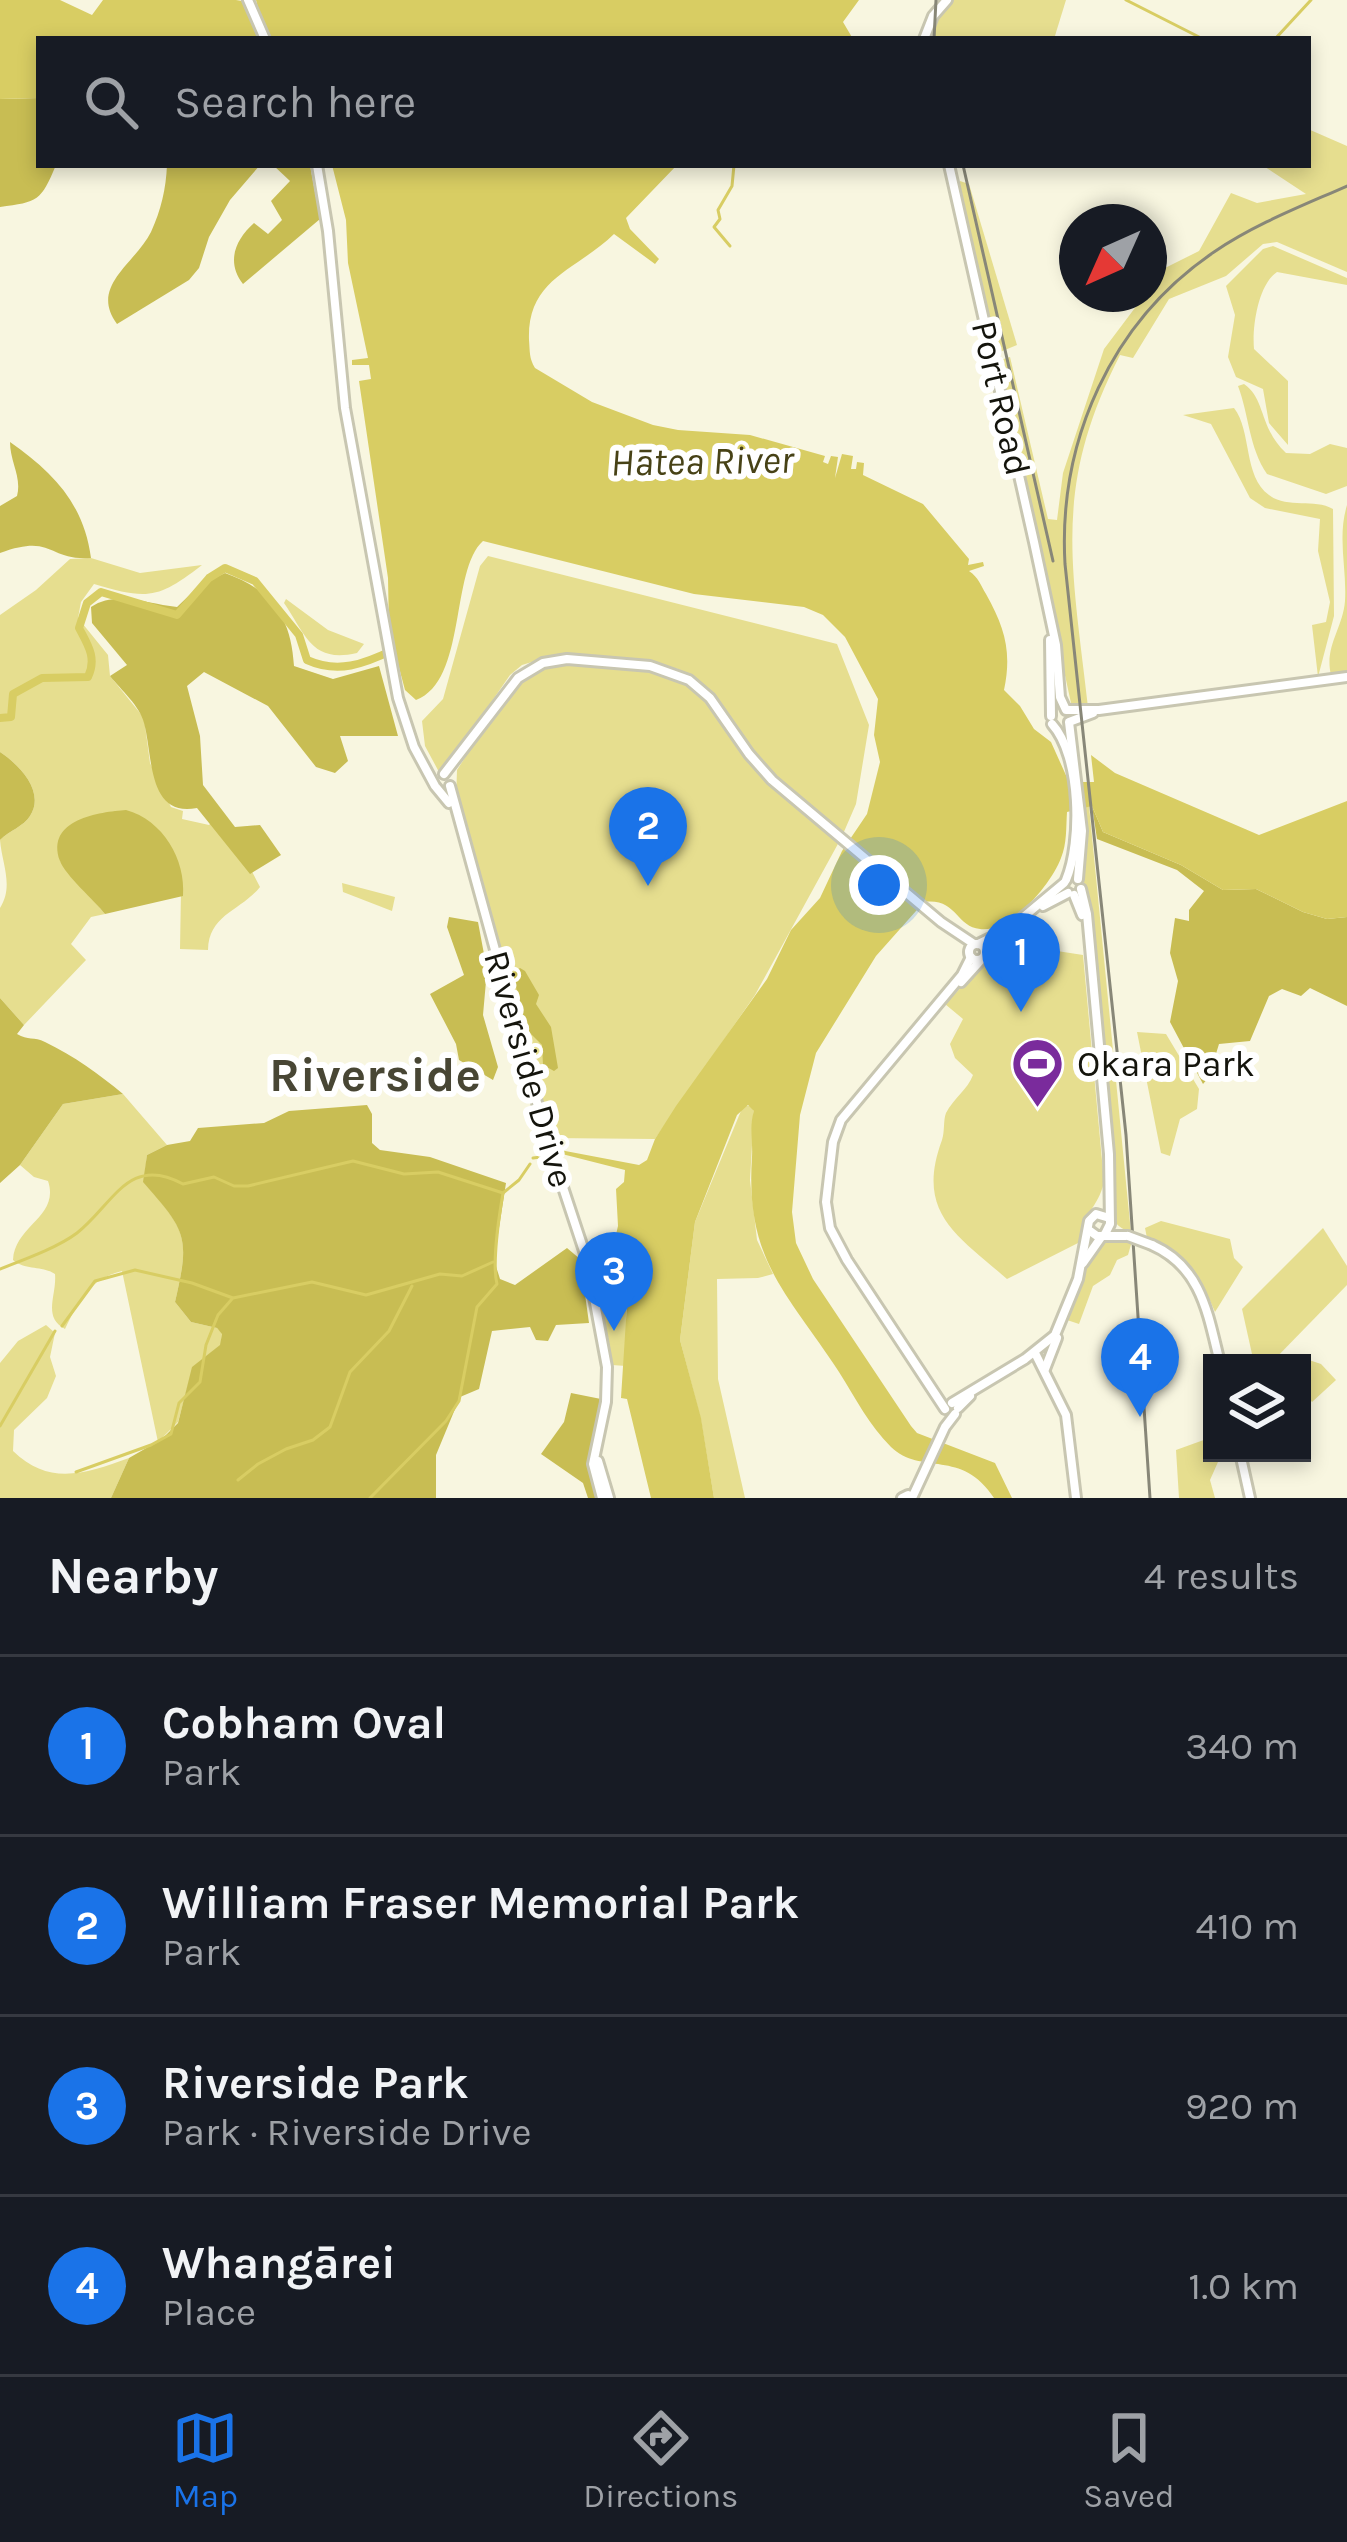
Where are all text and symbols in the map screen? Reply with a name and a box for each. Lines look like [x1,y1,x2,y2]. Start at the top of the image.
search box [36,36,1311,168]
icon: search [78,69,144,135]
text: Search here [174,76,416,128]
north arrow [1059,204,1167,312]
street label: Port Road [963,317,1039,479]
water label: Hātea River [610,436,796,486]
pin: 2 [609,787,687,886]
your location [849,855,909,915]
pin: 1 [982,913,1060,1012]
street label: Riverside Drive [475,946,583,1192]
sports icon: Okara Park [1010,1036,1066,1110]
place label: Okara Park [1077,1043,1255,1085]
district label: Riverside [269,1047,481,1103]
pin: 3 [575,1232,653,1331]
pin: 4 [1101,1318,1179,1417]
map controls [1203,1354,1311,1462]
button: layers [1203,1354,1311,1462]
text: Nearby [48,1546,218,1606]
text: 4 results [1144,1553,1299,1599]
text: Cobham Oval [162,1697,446,1749]
text: 1 [80,1723,94,1769]
text: 340 m [1185,1723,1299,1769]
text: Park [162,1749,241,1795]
text: William Fraser Memorial Park [162,1877,799,1929]
text: 2 [75,1903,99,1949]
text: 410 m [1195,1903,1299,1949]
text: Park [162,1929,241,1975]
text: Riverside Park [162,2057,469,2109]
text: 3 [75,2083,99,2129]
text: 920 m [1185,2083,1299,2129]
text: Park · Riverside Drive [162,2109,531,2155]
text: Whangārei [162,2237,396,2289]
text: 4 [75,2263,99,2309]
text: 1.0 km [1188,2263,1299,2309]
text: Place [162,2289,256,2335]
tab: Map [172,2405,238,2515]
tab: Directions [583,2405,738,2515]
tab: Saved [1083,2405,1175,2515]

